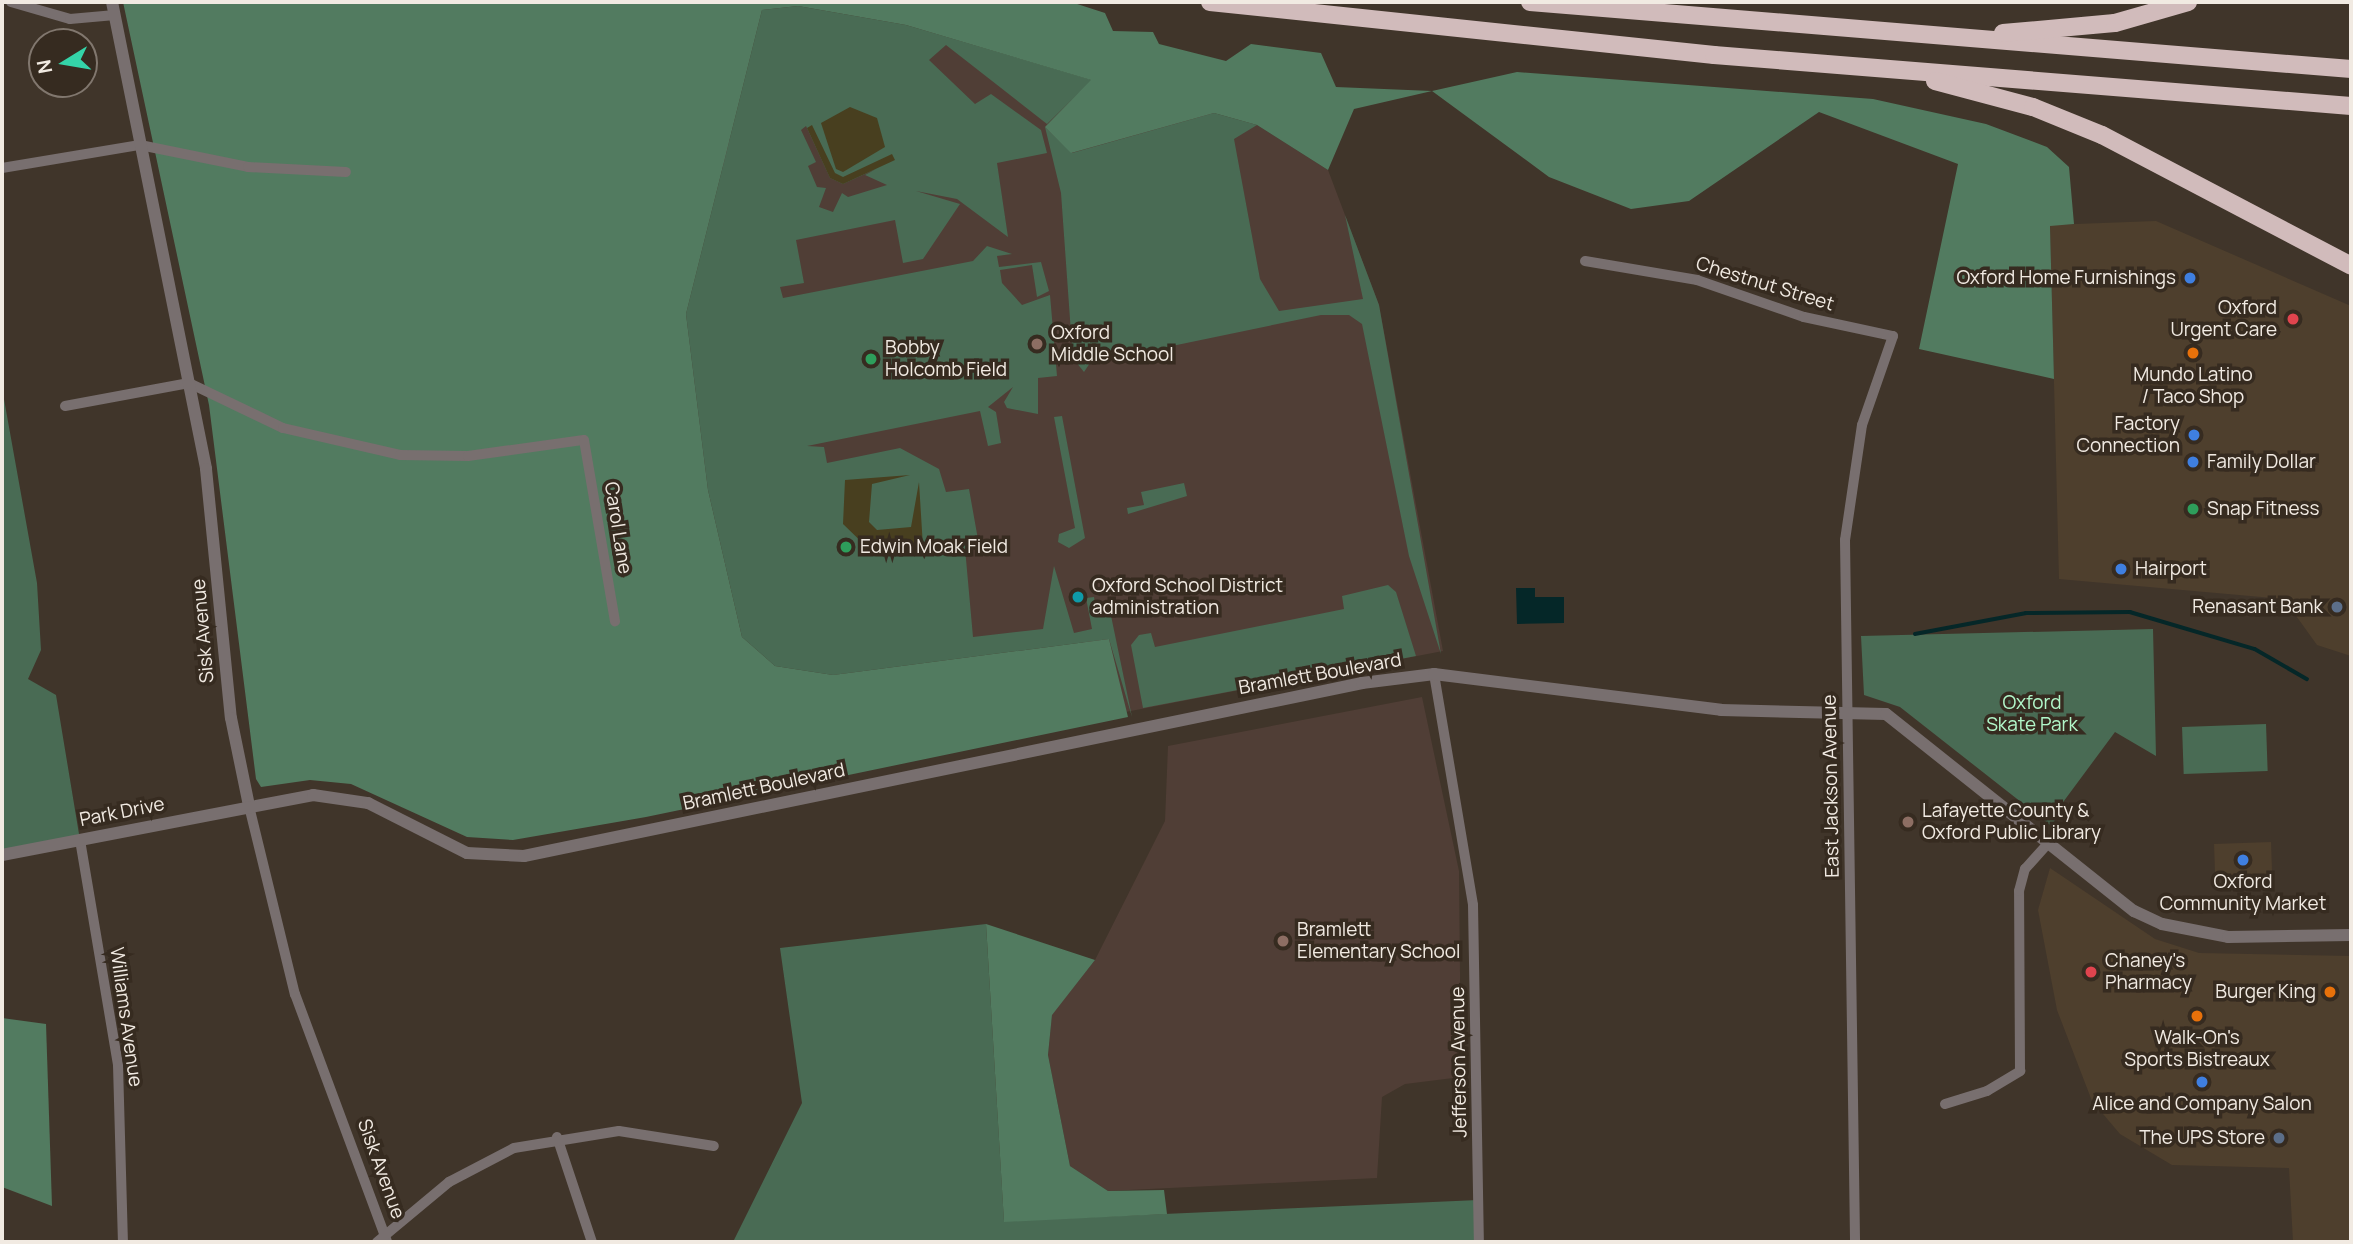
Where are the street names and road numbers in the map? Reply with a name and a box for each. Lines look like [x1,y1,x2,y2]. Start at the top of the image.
street label: Chestnut Street [1693,252,1837,316]
street label: Carol Lane [599,480,637,576]
street label: Sisk Avenue [187,578,219,684]
street label: Bramlett Boulevard [1237,648,1403,700]
street label: East Jackson Avenue [1818,694,1844,878]
street label: Bramlett Boulevard [681,759,847,815]
street label: Park Drive [78,793,166,831]
street label: Williams Avenue [105,946,147,1088]
street label: Jefferson Avenue [1446,986,1472,1138]
street label: Sisk Avenue [352,1116,410,1222]

